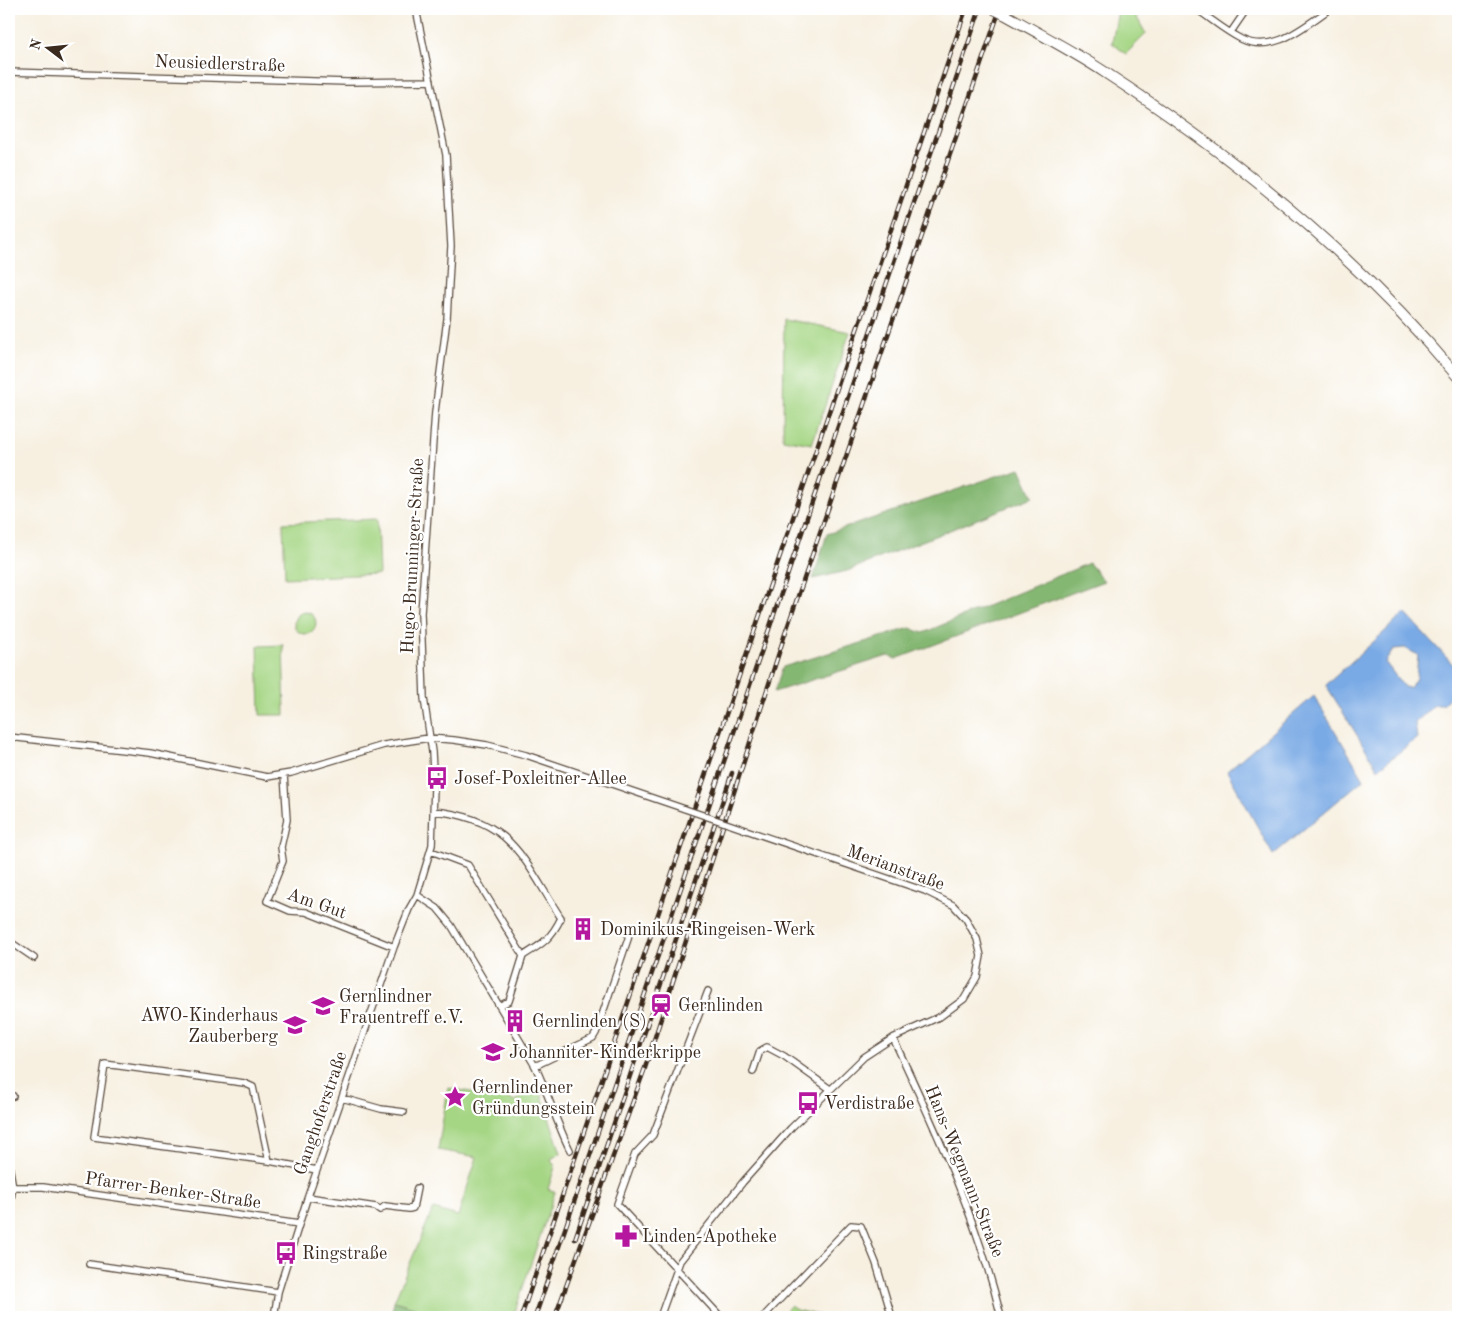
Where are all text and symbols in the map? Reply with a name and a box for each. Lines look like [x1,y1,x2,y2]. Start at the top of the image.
north arrow [22,22,72,72]
text: N [28,37,45,52]
street label: Neusiedlerstraße [154,53,286,75]
street label: Hugo-Brunninger-Straße [399,458,427,654]
bus stop icon: Josef-Poxleitner-Allee [424,765,450,791]
place label: Josef-Poxleitner-Allee [454,770,627,788]
street label: Merianstraße [844,842,947,894]
street label: Am Gut [284,885,349,923]
building icon: Dominikus-Ringeisen-Werk [570,916,596,942]
place label: Dominikus-Ringeisen-Werk [600,921,815,939]
place label: Gernlindner Frauentreff e.V. [339,988,463,1027]
station icon: Gernlinden [648,992,674,1018]
school or university icon: Gernlindner Frauentreff e.V. [310,993,336,1019]
place label: Gernlinden [678,997,763,1015]
place label: AWO-Kinderhaus Zauberberg [141,1007,278,1046]
building icon: Gernlinden (S) [502,1008,528,1034]
school or university icon: AWO-Kinderhaus Zauberberg [282,1012,308,1038]
place label: Gernlinden (S) [532,1012,647,1031]
school or university icon: Johanniter-Kinderkrippe [480,1039,506,1065]
place label: Johanniter-Kinderkrippe [509,1044,701,1062]
street label: Ganghoferstraße [291,1049,351,1178]
place label: Gernlindener Gründungsstein [472,1079,595,1118]
street label: Hans-Wegmann-Straße [921,1083,1007,1260]
place icon: Gernlindener Gründungsstein [442,1084,468,1110]
bus stop icon: Verdistraße [795,1090,821,1116]
place label: Verdistraße [824,1095,914,1113]
street label: Pfarrer-Benker-Straße [84,1170,262,1212]
pharmacy icon: Linden-Apotheke [613,1223,639,1249]
place label: Linden-Apotheke [642,1228,777,1246]
bus stop icon: Ringstraße [273,1240,299,1266]
place label: Ringstraße [302,1245,387,1263]

